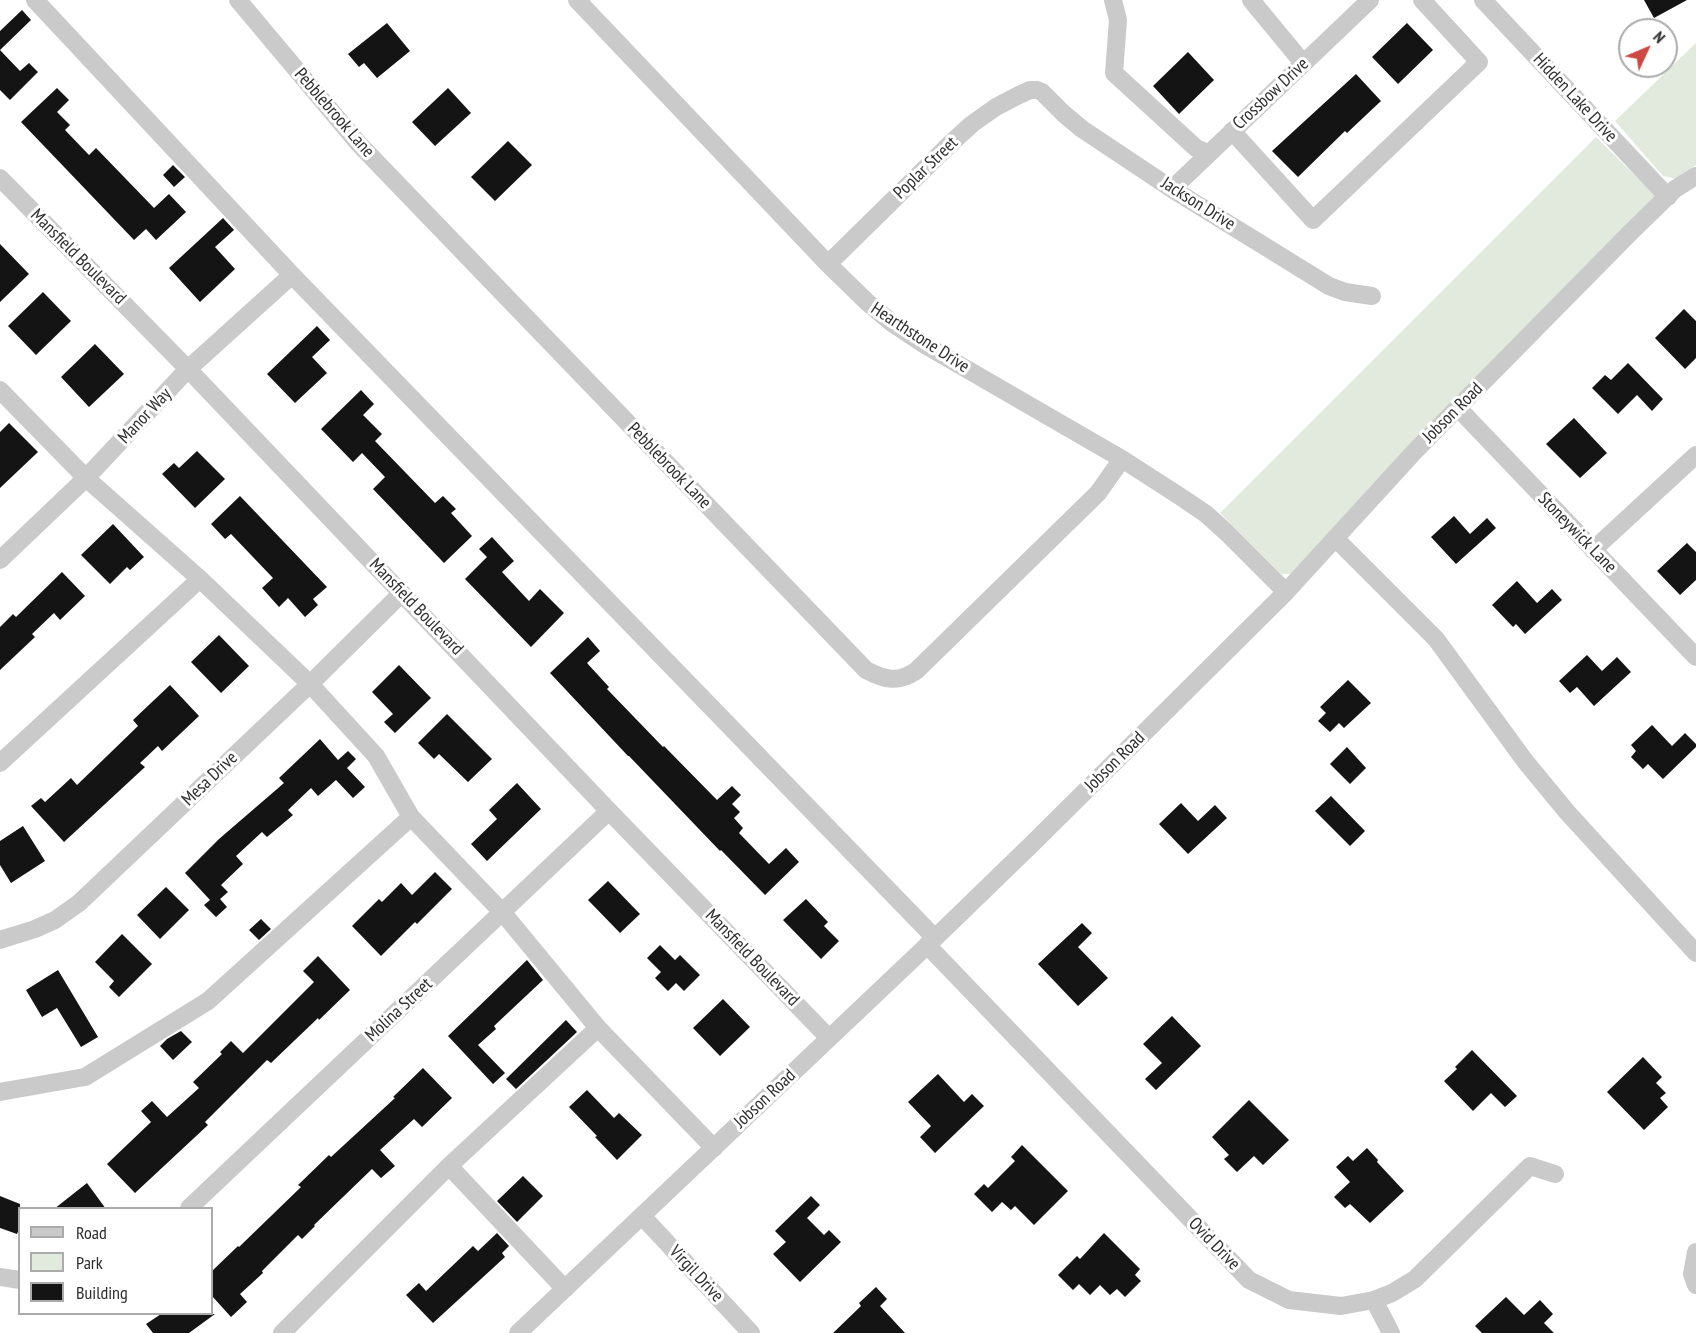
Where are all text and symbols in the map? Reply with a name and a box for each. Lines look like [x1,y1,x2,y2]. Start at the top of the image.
north arrow [1618,18,1678,78]
text: N [1649,27,1670,47]
street label: Hidden Lake Drive [1528,49,1622,147]
street label: Crossbow Drive [1229,54,1313,134]
street label: Pebblebrook Lane [289,64,379,162]
street label: Poplar Street [890,132,962,204]
street label: Jackson Drive [1157,173,1239,235]
street label: Mansfield Boulevard [26,205,130,309]
street label: Hearthstone Drive [867,298,973,378]
street label: Jobson Road [1418,378,1488,448]
street label: Manor Way [114,384,176,448]
street label: Pebblebrook Lane [623,419,715,513]
street label: Stoneywick Lane [1533,488,1621,578]
street label: Mansfield Boulevard [364,554,468,660]
street label: Jobson Road [1080,727,1150,797]
street label: Mesa Drive [178,747,242,811]
street label: Mansfield Boulevard [700,905,804,1011]
street label: Molina Street [361,974,437,1046]
street label: Jobson Road [730,1065,800,1133]
legend [18,1207,213,1315]
street label: Ovid Drive [1184,1213,1244,1275]
text: Road [76,1221,107,1244]
street label: Virgil Drive [664,1241,728,1307]
text: Park [76,1251,103,1274]
text: Building [76,1281,128,1304]

